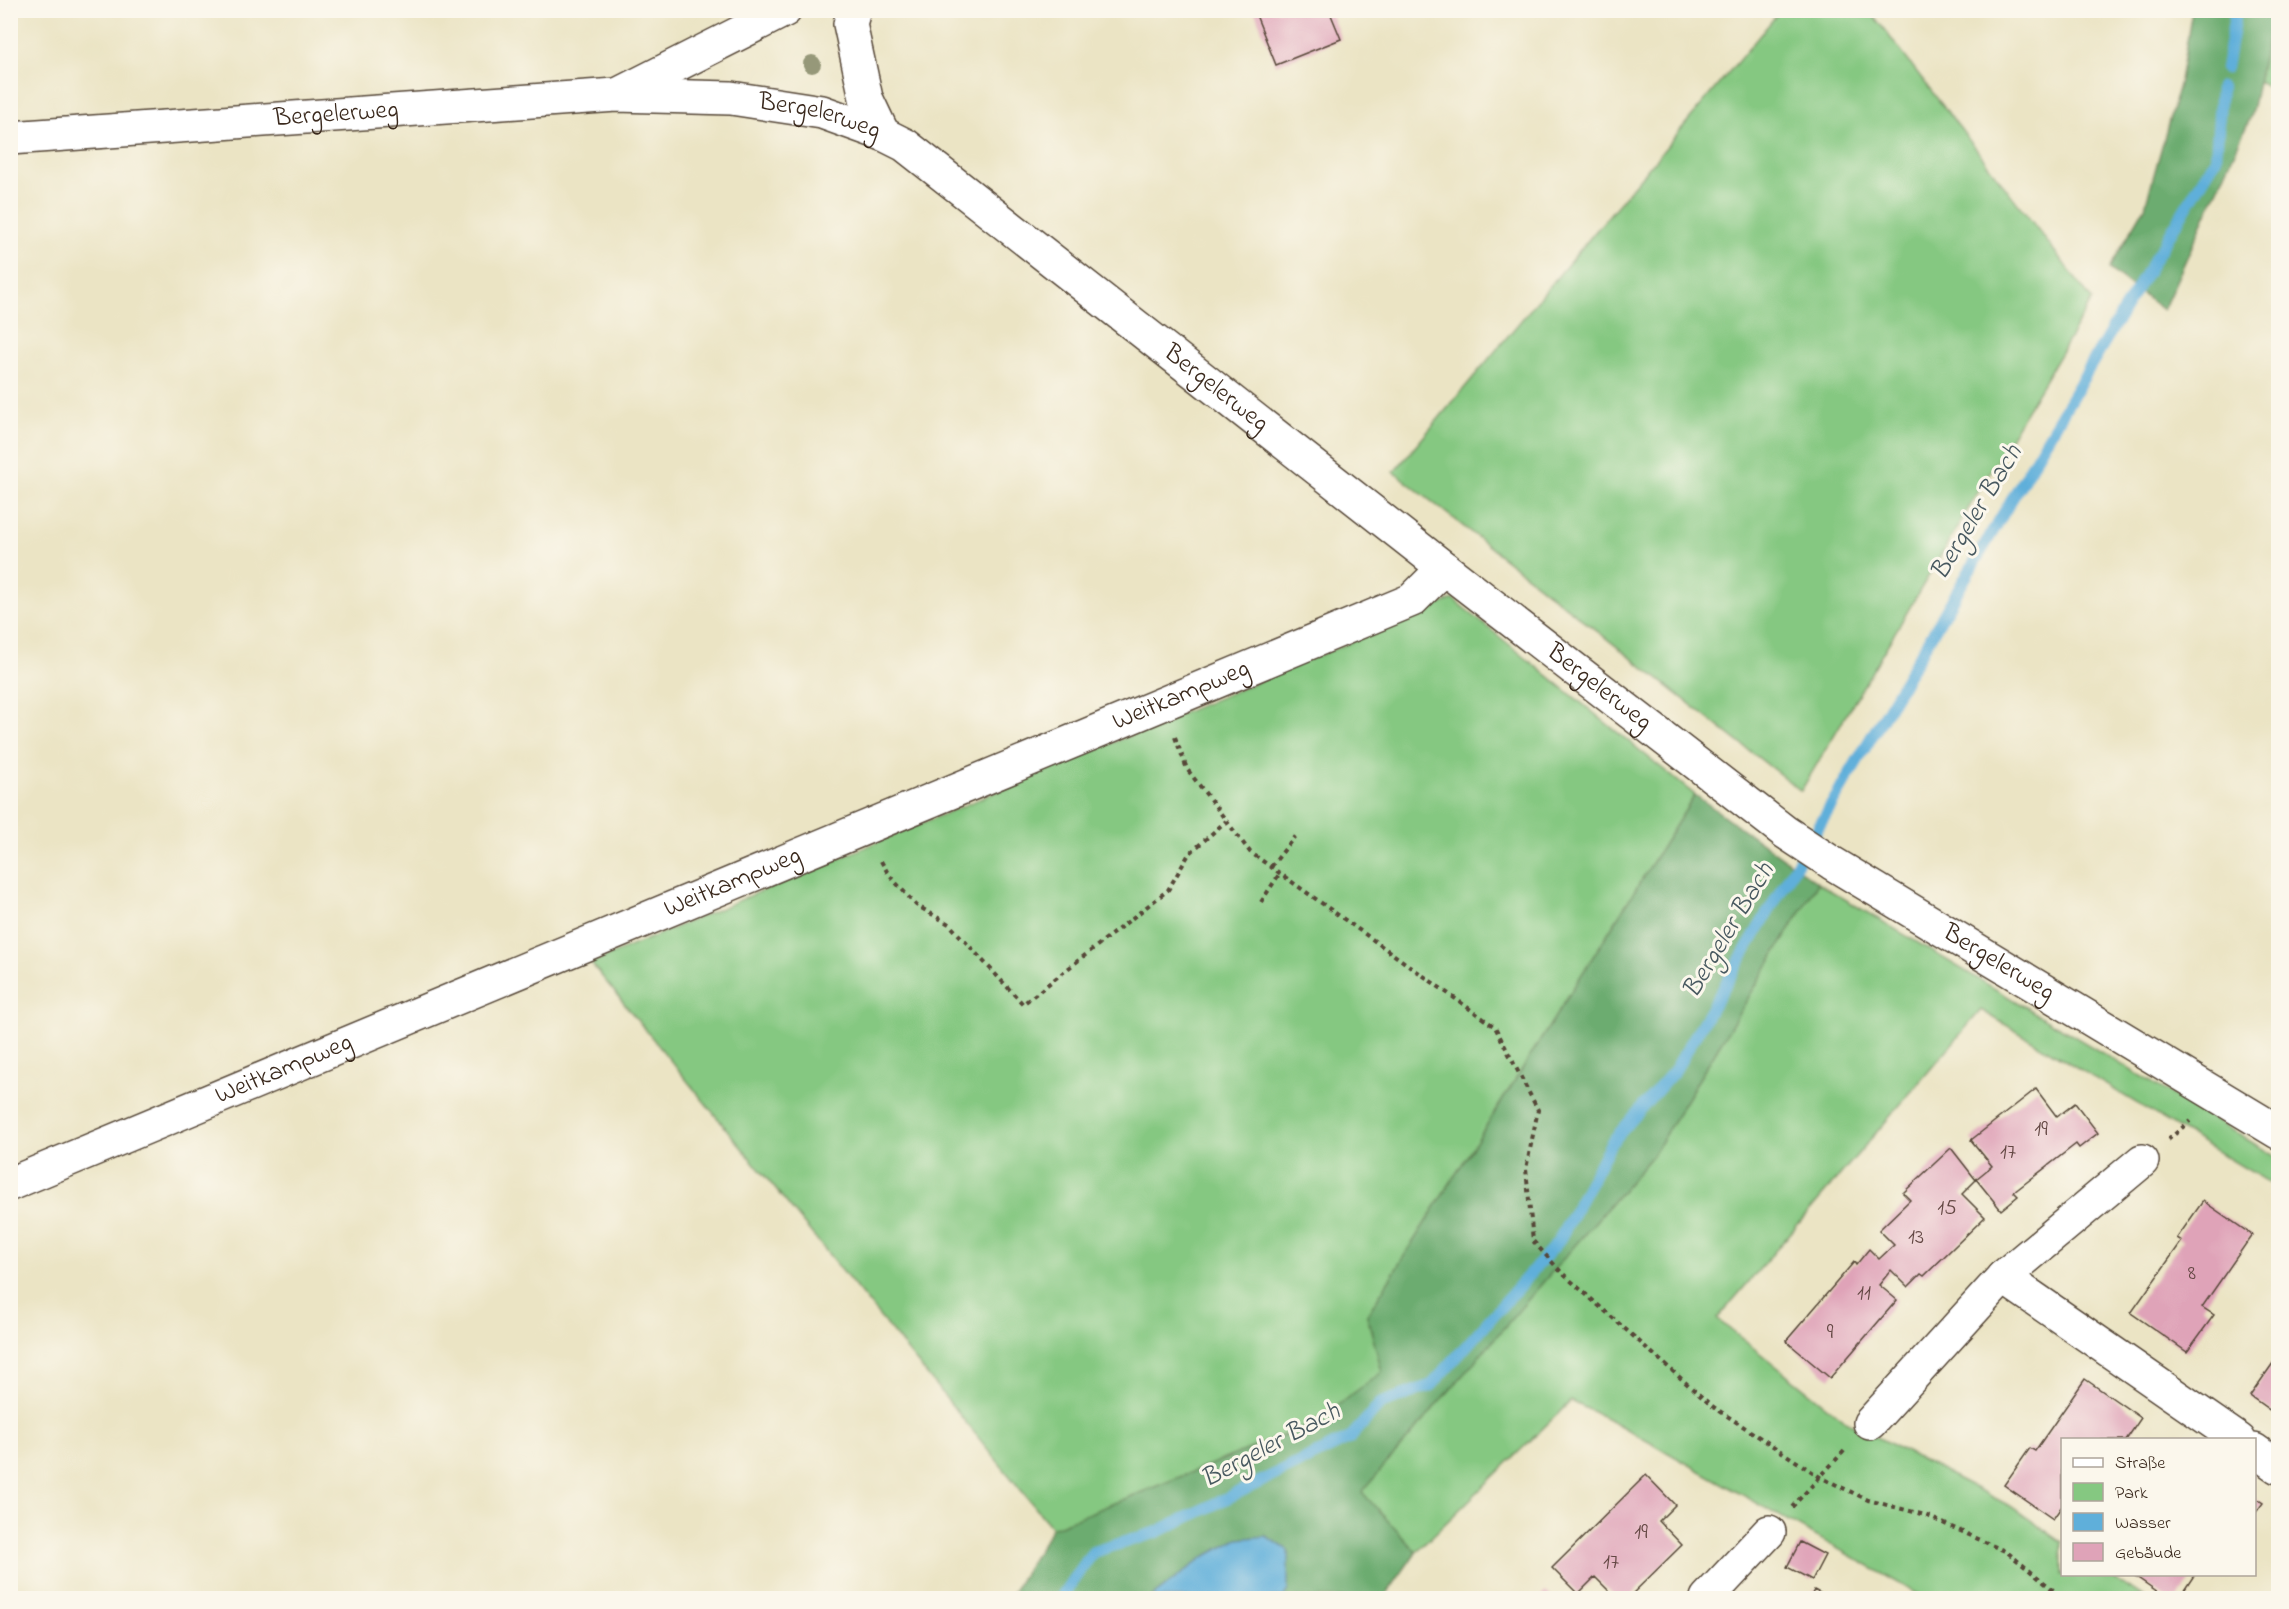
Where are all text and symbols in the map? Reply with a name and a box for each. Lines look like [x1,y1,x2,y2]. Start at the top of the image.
street label: Bergelerweg [755,83,886,151]
street label: Bergelerweg [271,91,400,138]
street label: Bergelerweg [1154,335,1277,442]
water label: Bergeler Bach [1921,437,2034,589]
street label: Bergelerweg [1537,634,1660,741]
street label: Weitkampweg [1107,651,1256,742]
street label: Weitkampweg [658,837,807,928]
water label: Bergeler Bach [1673,855,1786,1007]
street label: Bergelerweg [1934,914,2062,1012]
street label: Weitkampweg [210,1024,359,1115]
house number: 19 [2034,1114,2048,1146]
house number: 17 [2000,1137,2016,1169]
house number: 15 [1937,1193,1957,1225]
house number: 13 [1908,1222,1924,1254]
house number: 8 [2188,1258,2196,1290]
house number: 11 [1857,1278,1871,1310]
house number: 9 [1827,1317,1834,1349]
water label: Bergeler Bach [1195,1393,1349,1500]
legend [2061,1438,2256,1576]
text: Straße [2115,1451,2166,1477]
text: Park [2115,1481,2148,1507]
text: Wasser [2115,1511,2171,1537]
house number: 19 [1634,1517,1648,1549]
text: Gebäude [2115,1541,2182,1567]
house number: 17 [1603,1547,1619,1579]

